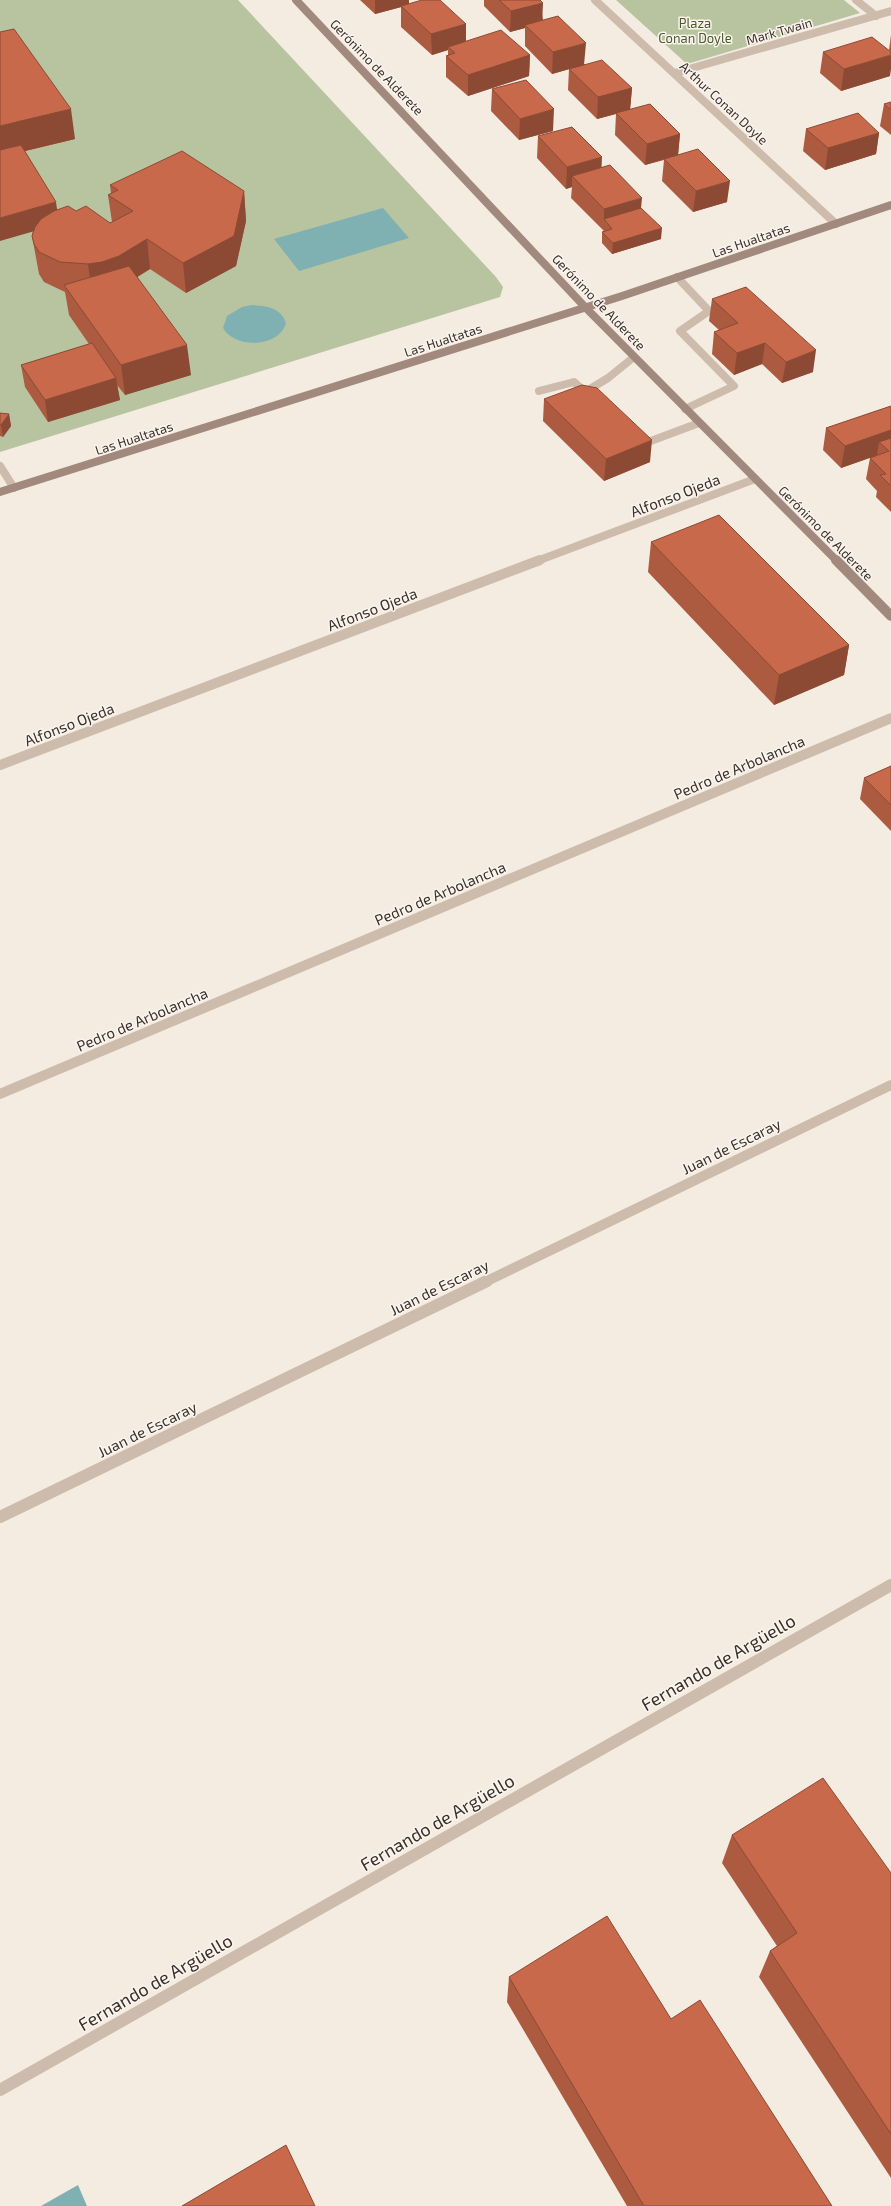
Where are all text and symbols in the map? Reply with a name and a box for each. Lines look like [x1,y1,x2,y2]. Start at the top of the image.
street label: Mark Twain [744,14,814,48]
park label: Plaza Conan Doyle [658,15,732,46]
street label: Gerónimo de Alderete [327,16,427,118]
street label: Arthur Conan Doyle [677,58,771,148]
street label: Las Hualtatas [710,219,792,261]
street label: Gerónimo de Alderete [549,251,649,353]
street label: Las Hualtatas [402,320,484,360]
street label: Las Hualtatas [93,418,175,458]
street label: Alfonso Ojeda [628,470,723,521]
street label: Gerónimo de Alderete [775,482,877,584]
street label: Alfonso Ojeda [325,584,420,635]
street label: Alfonso Ojeda [22,699,117,750]
street label: Pedro de Arbolancha [671,731,807,803]
street label: Pedro de Arbolancha [372,857,508,929]
street label: Pedro de Arbolancha [74,983,210,1055]
street label: Juan de Escaray [679,1114,783,1178]
street label: Juan de Escaray [387,1255,491,1319]
street label: Juan de Escaray [95,1397,199,1461]
street label: Fernando de Argüello [637,1609,799,1715]
street label: Fernando de Argüello [356,1769,518,1875]
street label: Fernando de Argüello [74,1929,236,2035]

